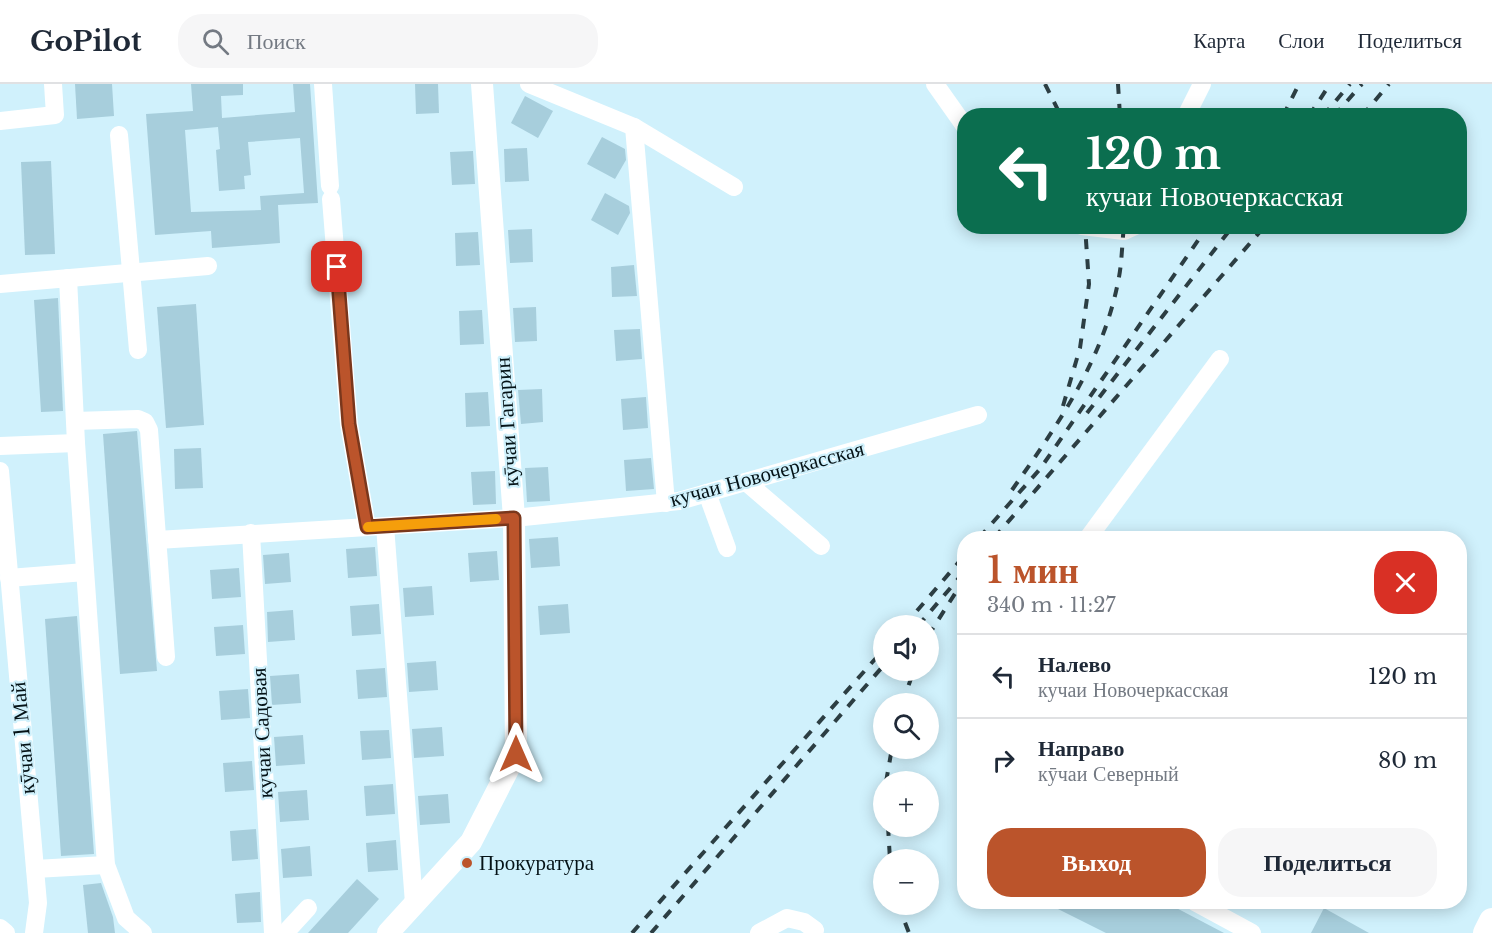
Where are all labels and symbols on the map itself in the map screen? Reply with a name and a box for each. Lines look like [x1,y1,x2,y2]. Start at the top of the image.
pin [311,241,362,292]
street label: кӯчаи Гагарин [490,356,524,488]
street label: кучаи Новочеркасская [667,435,867,512]
street label: кучаи Садовая [246,667,278,799]
street label: кӯчаи 1 Май [5,681,41,795]
position arrow [484,722,548,786]
place label: Прокуратура [479,850,595,876]
marker: Прокуратура [460,856,474,870]

